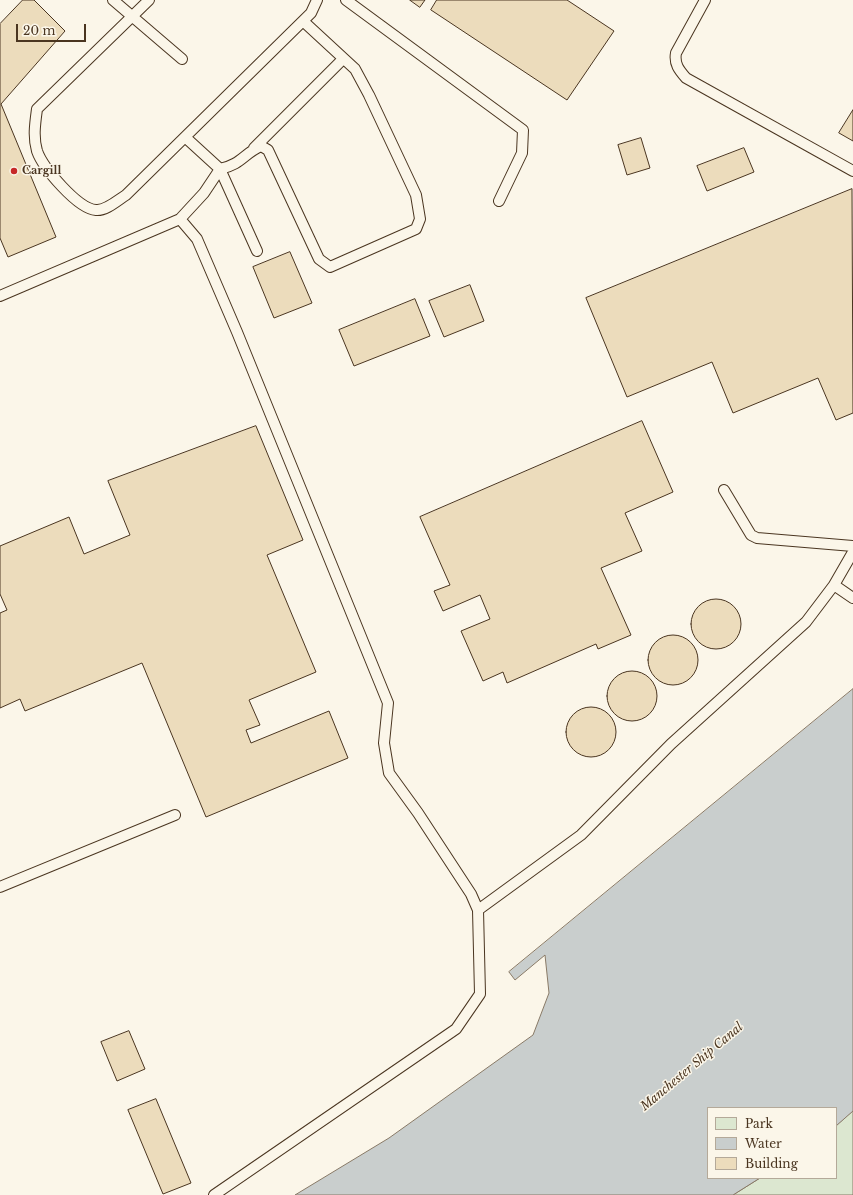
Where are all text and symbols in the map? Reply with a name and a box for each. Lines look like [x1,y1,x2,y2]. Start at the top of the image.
scale bar [18,16,88,42]
text: 20 m [23,23,55,38]
place label: Cargill [22,164,61,178]
marker: Cargill [9,166,19,176]
water label: Manchester Ship Canal [638,1020,746,1114]
legend [707,1107,837,1179]
text: Park [745,1116,773,1131]
text: Water [745,1136,782,1151]
text: Building [745,1156,798,1171]

